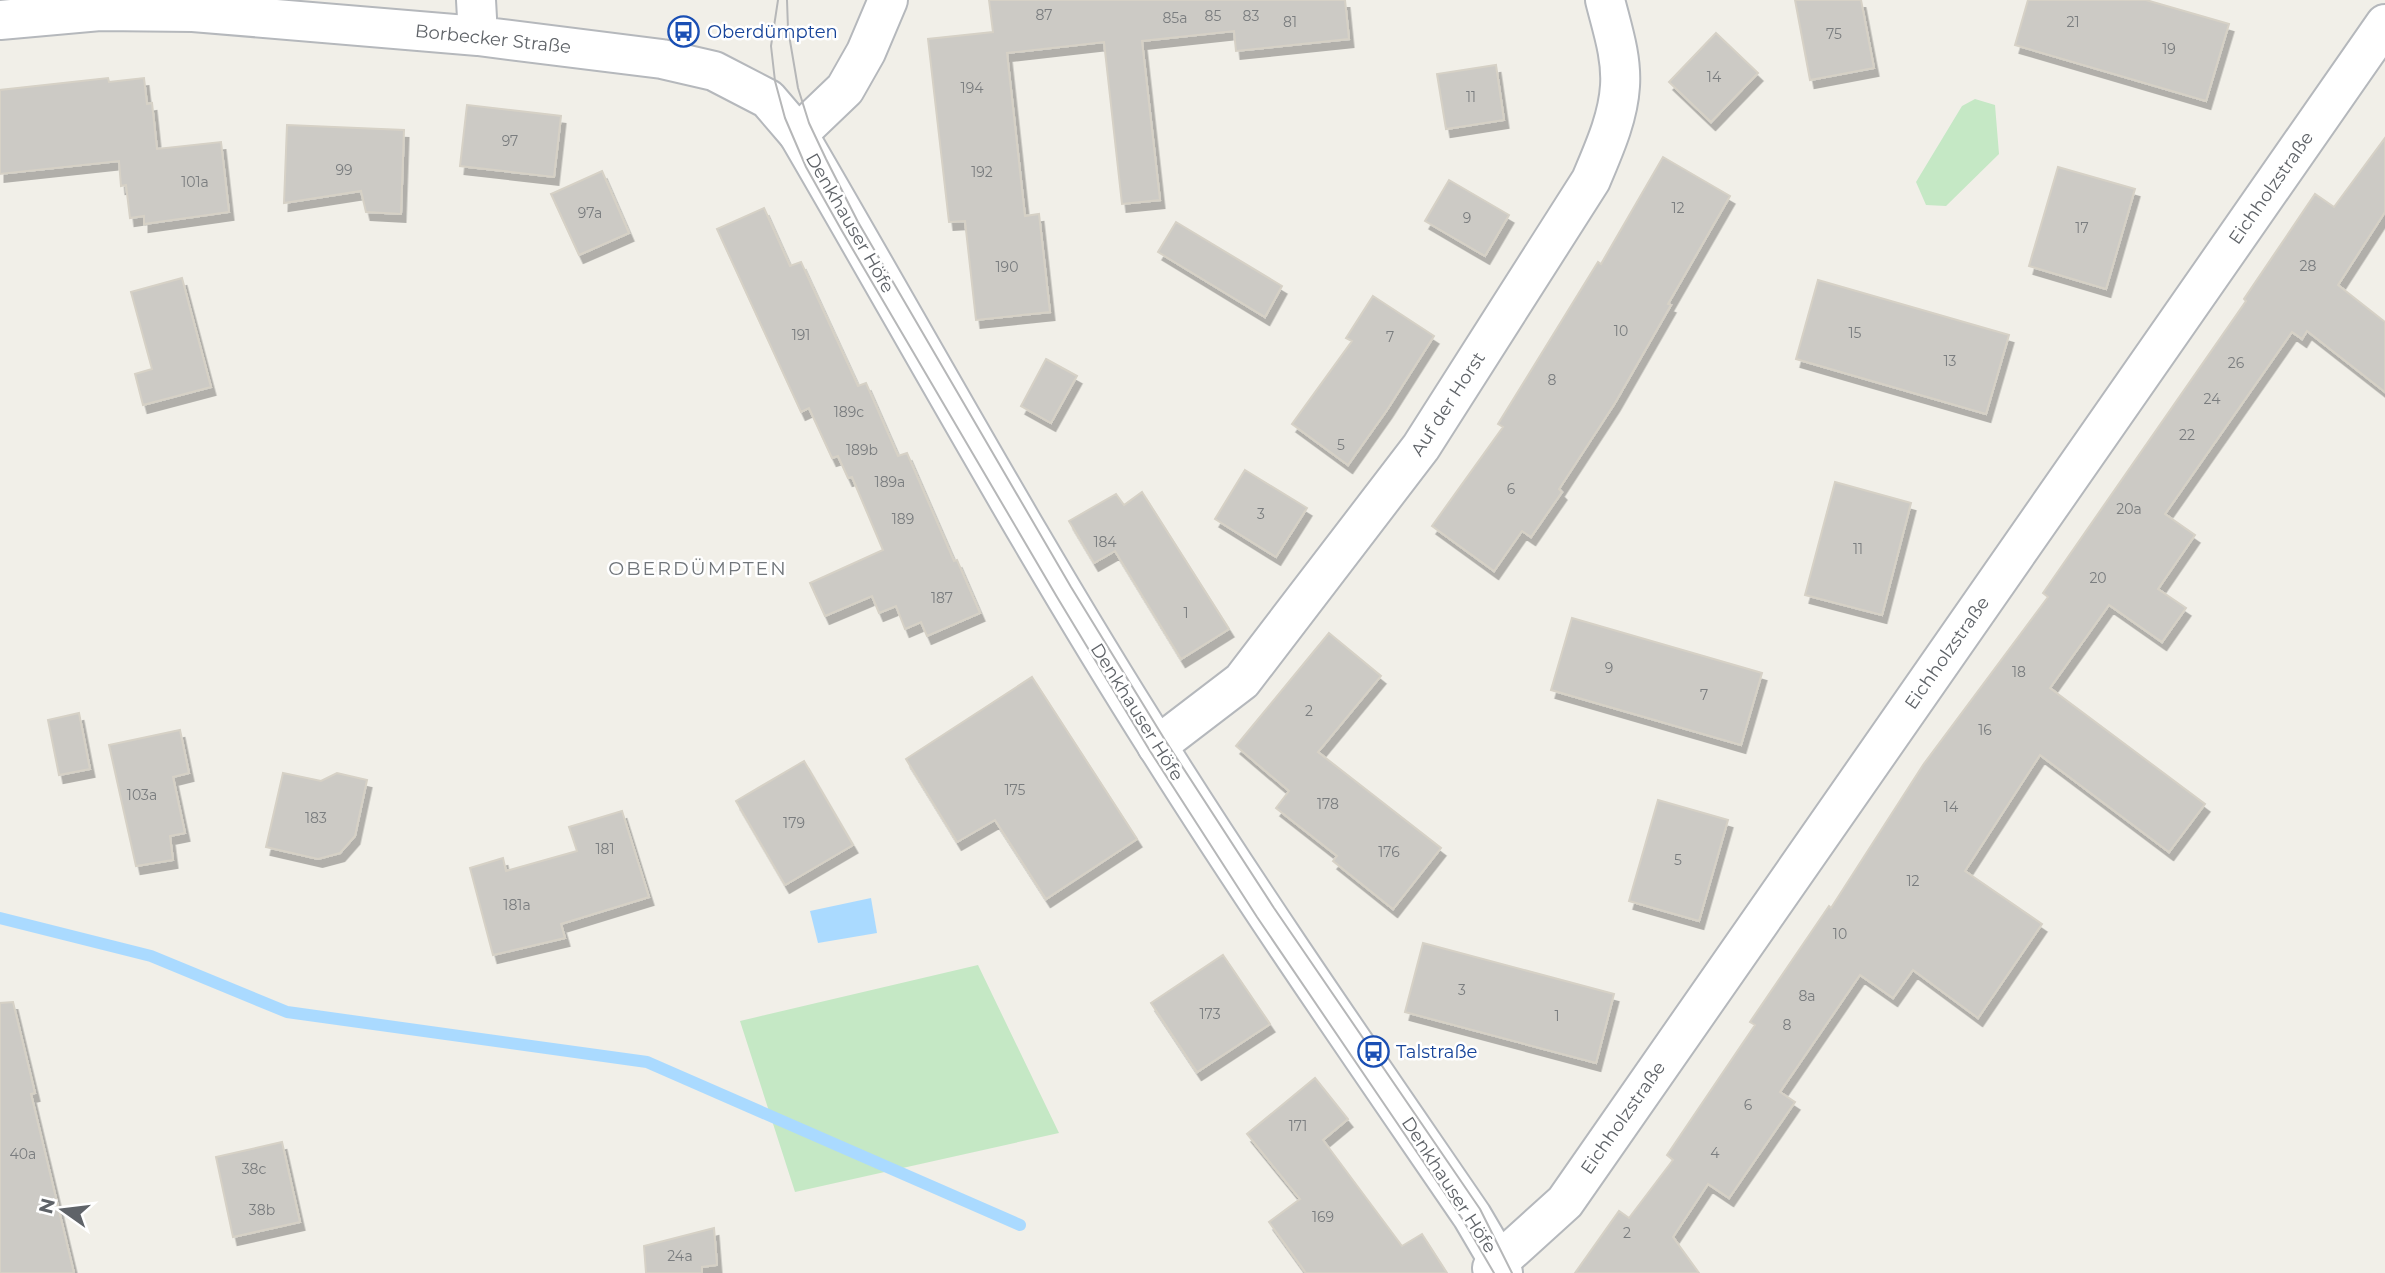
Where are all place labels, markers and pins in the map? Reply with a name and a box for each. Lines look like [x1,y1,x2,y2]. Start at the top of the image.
bus stop icon: Oberdümpten [667,15,701,49]
place label: Oberdümpten [707,21,838,43]
bus stop icon: Talstraße [1356,1035,1390,1069]
place label: Talstraße [1396,1041,1477,1063]

